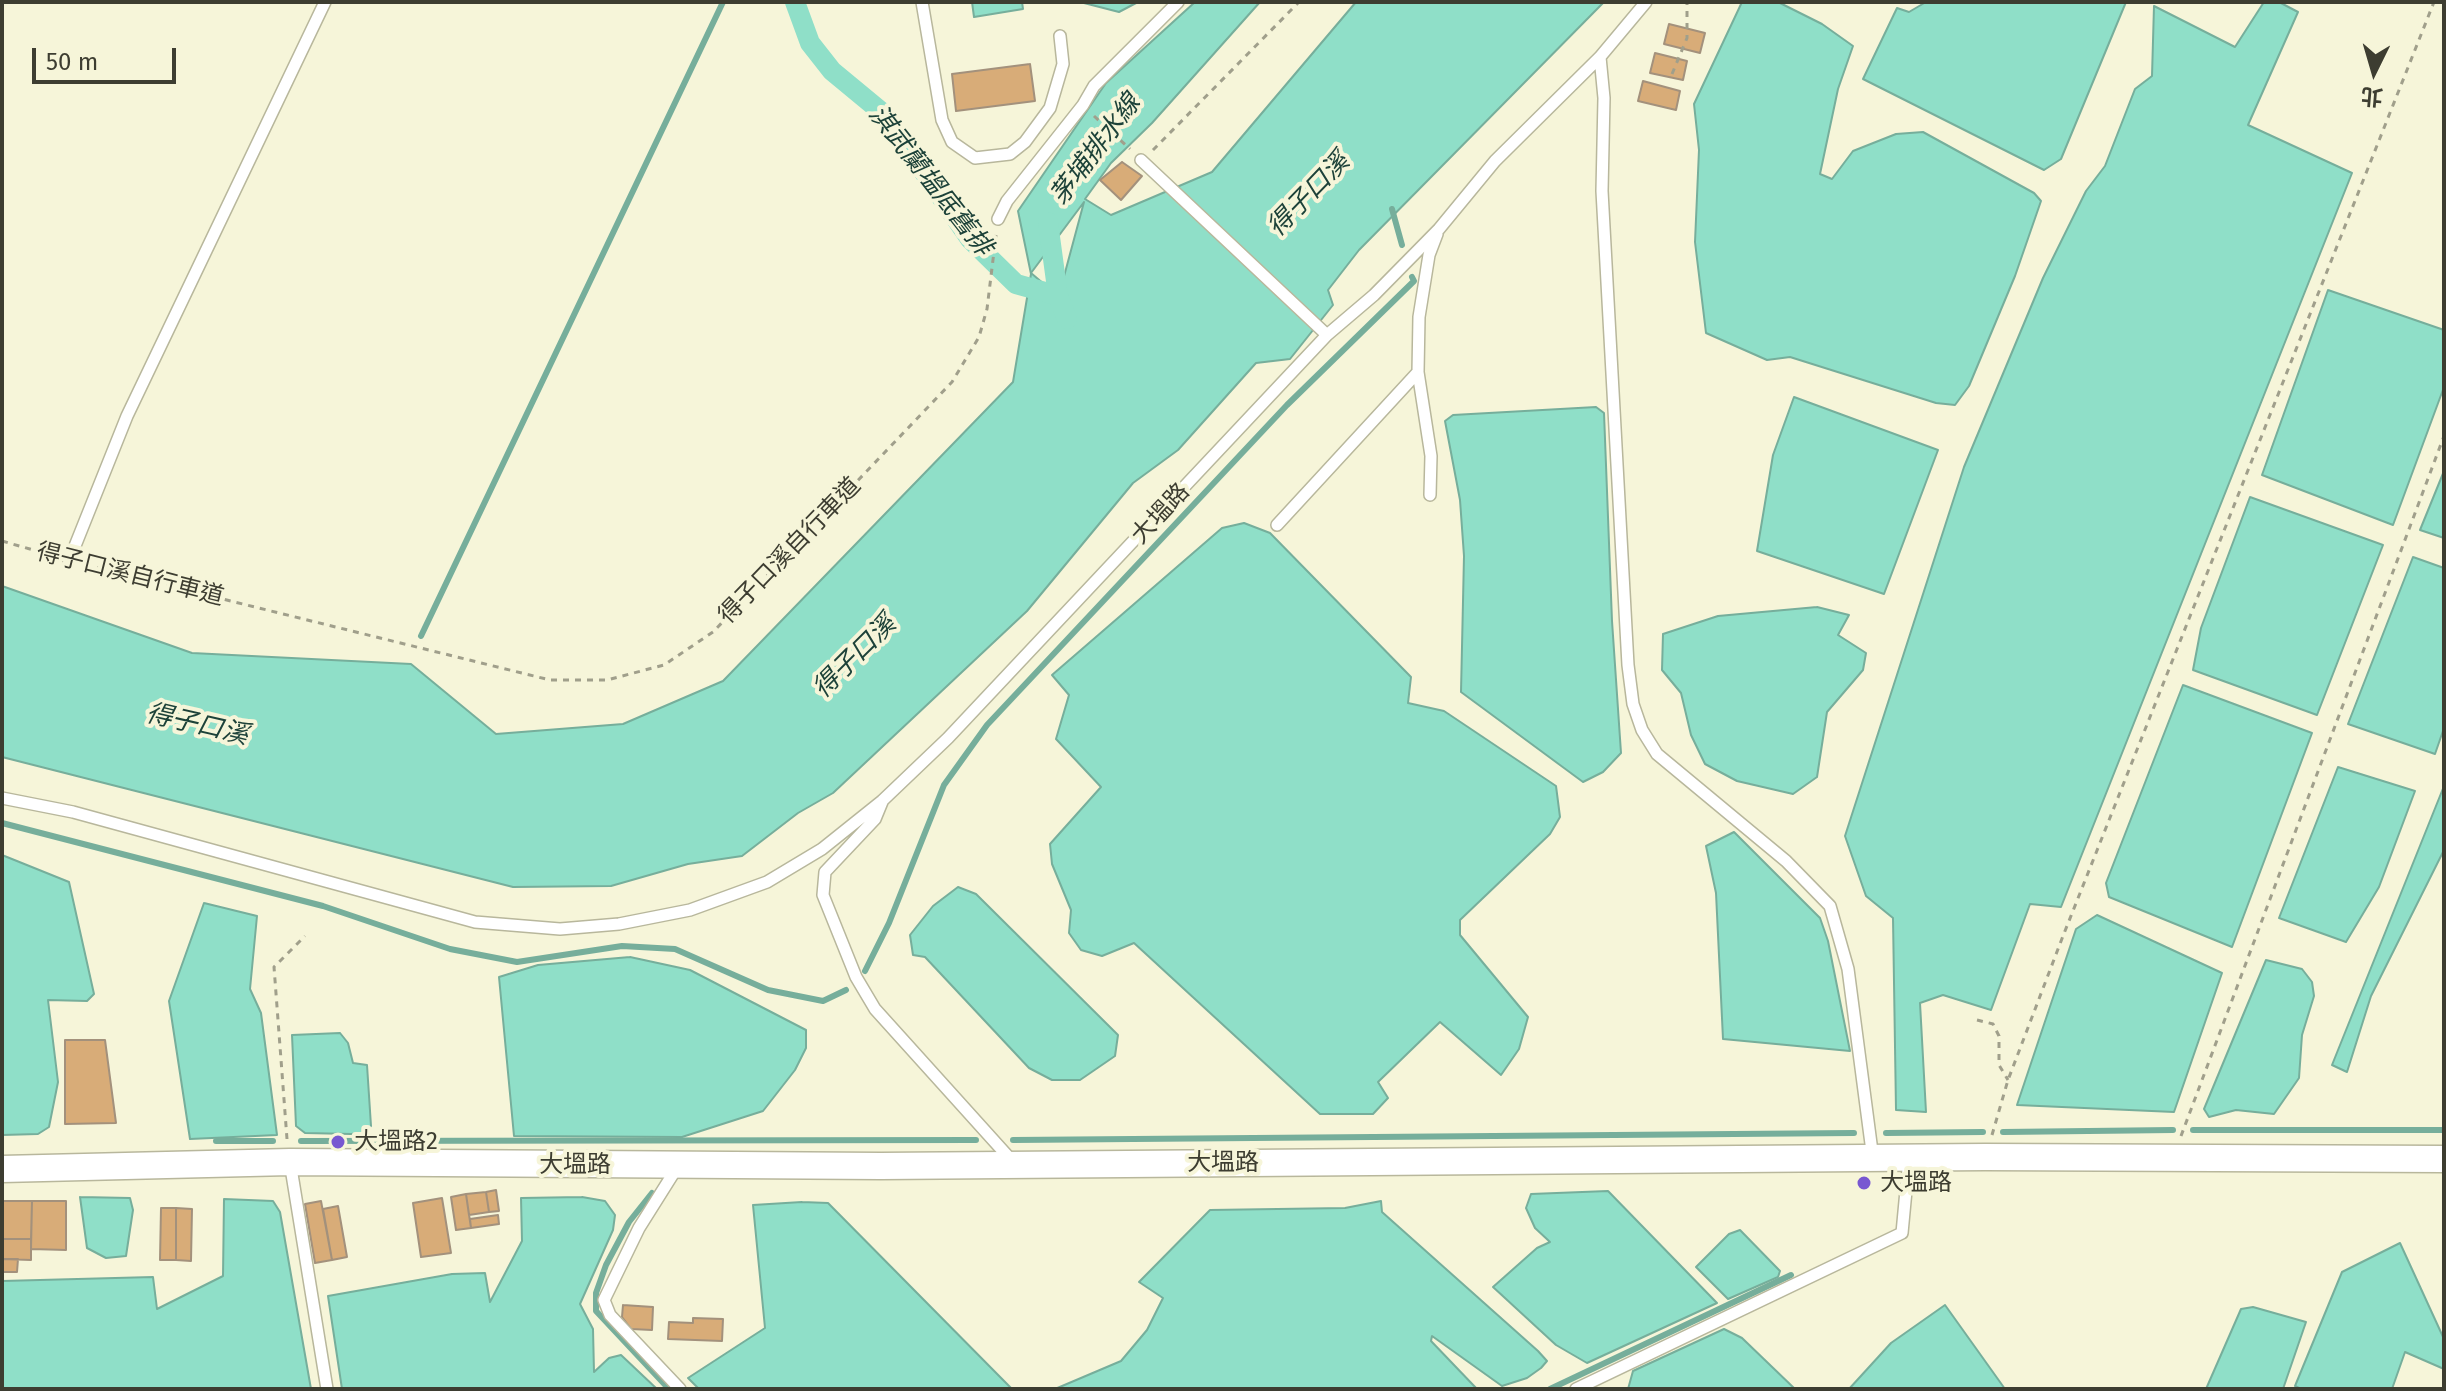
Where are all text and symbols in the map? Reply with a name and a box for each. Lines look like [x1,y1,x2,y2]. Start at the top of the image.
scale bar [36,32,180,82]
north arrow [2334,32,2414,112]
text: 50 m [46,48,98,76]
text: 北 [2360,82,2384,111]
water label: 茅埔排水線 [1044,89,1148,211]
water label: 淇武蘭塭底舊排 [862,100,998,262]
water label: 得子口溪 [1262,147,1356,243]
street label: 得子口溪自行車道 [713,472,867,630]
street label: 大塭路 [1126,478,1196,550]
street label: 得子口溪自行車道 [33,538,227,612]
water label: 得子口溪 [807,609,903,705]
water label: 得子口溪 [143,698,251,752]
place label: 大塭路2 [354,1128,438,1156]
marker: 大塭路2 [329,1133,347,1151]
street label: 大塭路 [1187,1149,1259,1177]
street label: 大塭路 [539,1151,611,1179]
place label: 大塭路 [1880,1169,1952,1197]
marker: 大塭路 [1855,1174,1873,1192]

